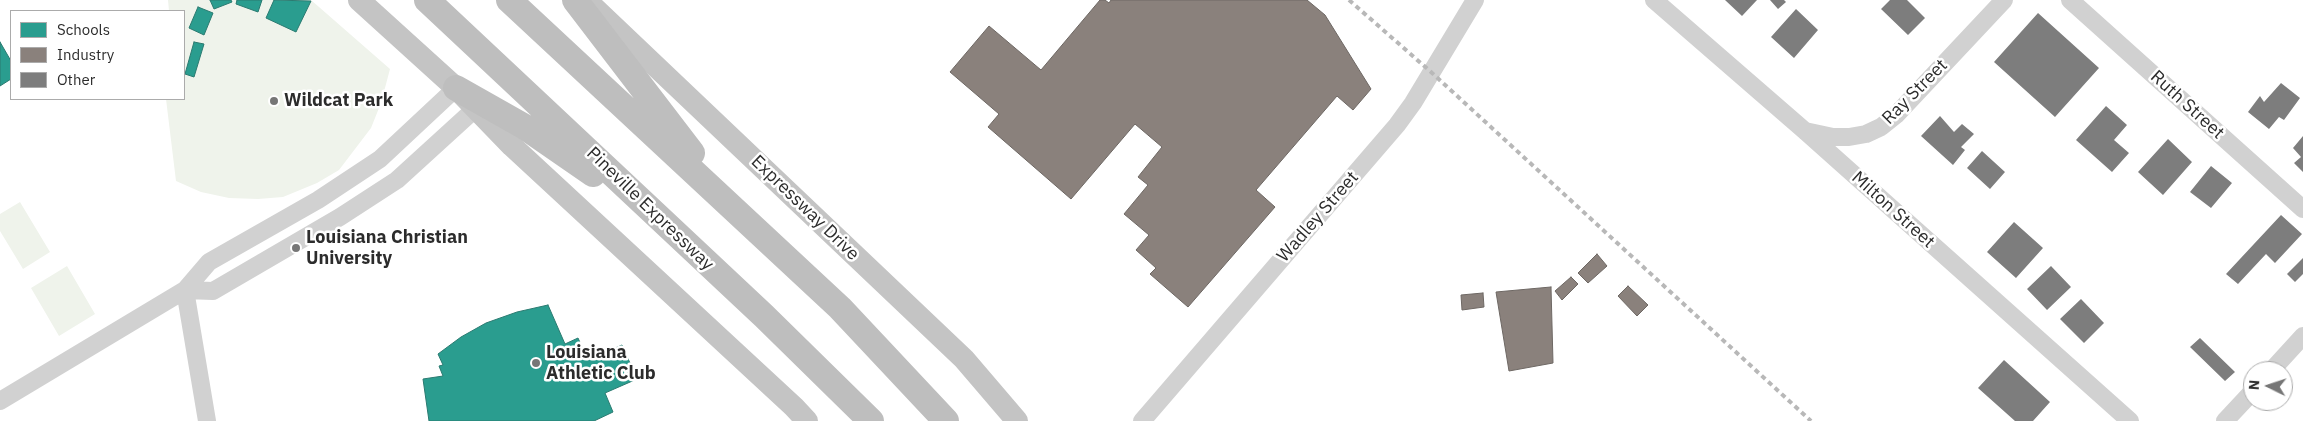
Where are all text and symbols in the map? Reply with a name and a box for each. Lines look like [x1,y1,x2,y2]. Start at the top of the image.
legend [10,10,185,100]
text: Schools [57,20,110,39]
text: Industry [57,45,114,64]
street label: Ray Street [1878,55,1952,129]
street label: Ruth Street [2146,66,2228,144]
text: Other [57,70,95,89]
place label: Wildcat Park [284,90,393,112]
marker: Wildcat Park [268,95,280,107]
street label: Pineville Expressway [582,143,718,275]
street label: Expressway Drive [746,151,864,265]
street label: Wadley Street [1273,167,1363,267]
street label: Milton Street [1847,167,1939,253]
place label: Louisiana Christian University [306,227,468,270]
marker: Louisiana Christian University [290,242,302,254]
place label: Louisiana Athletic Club [546,342,656,384]
marker: Louisiana Athletic Club [530,357,542,369]
north arrow [2243,361,2293,411]
text: N [2245,379,2263,391]

